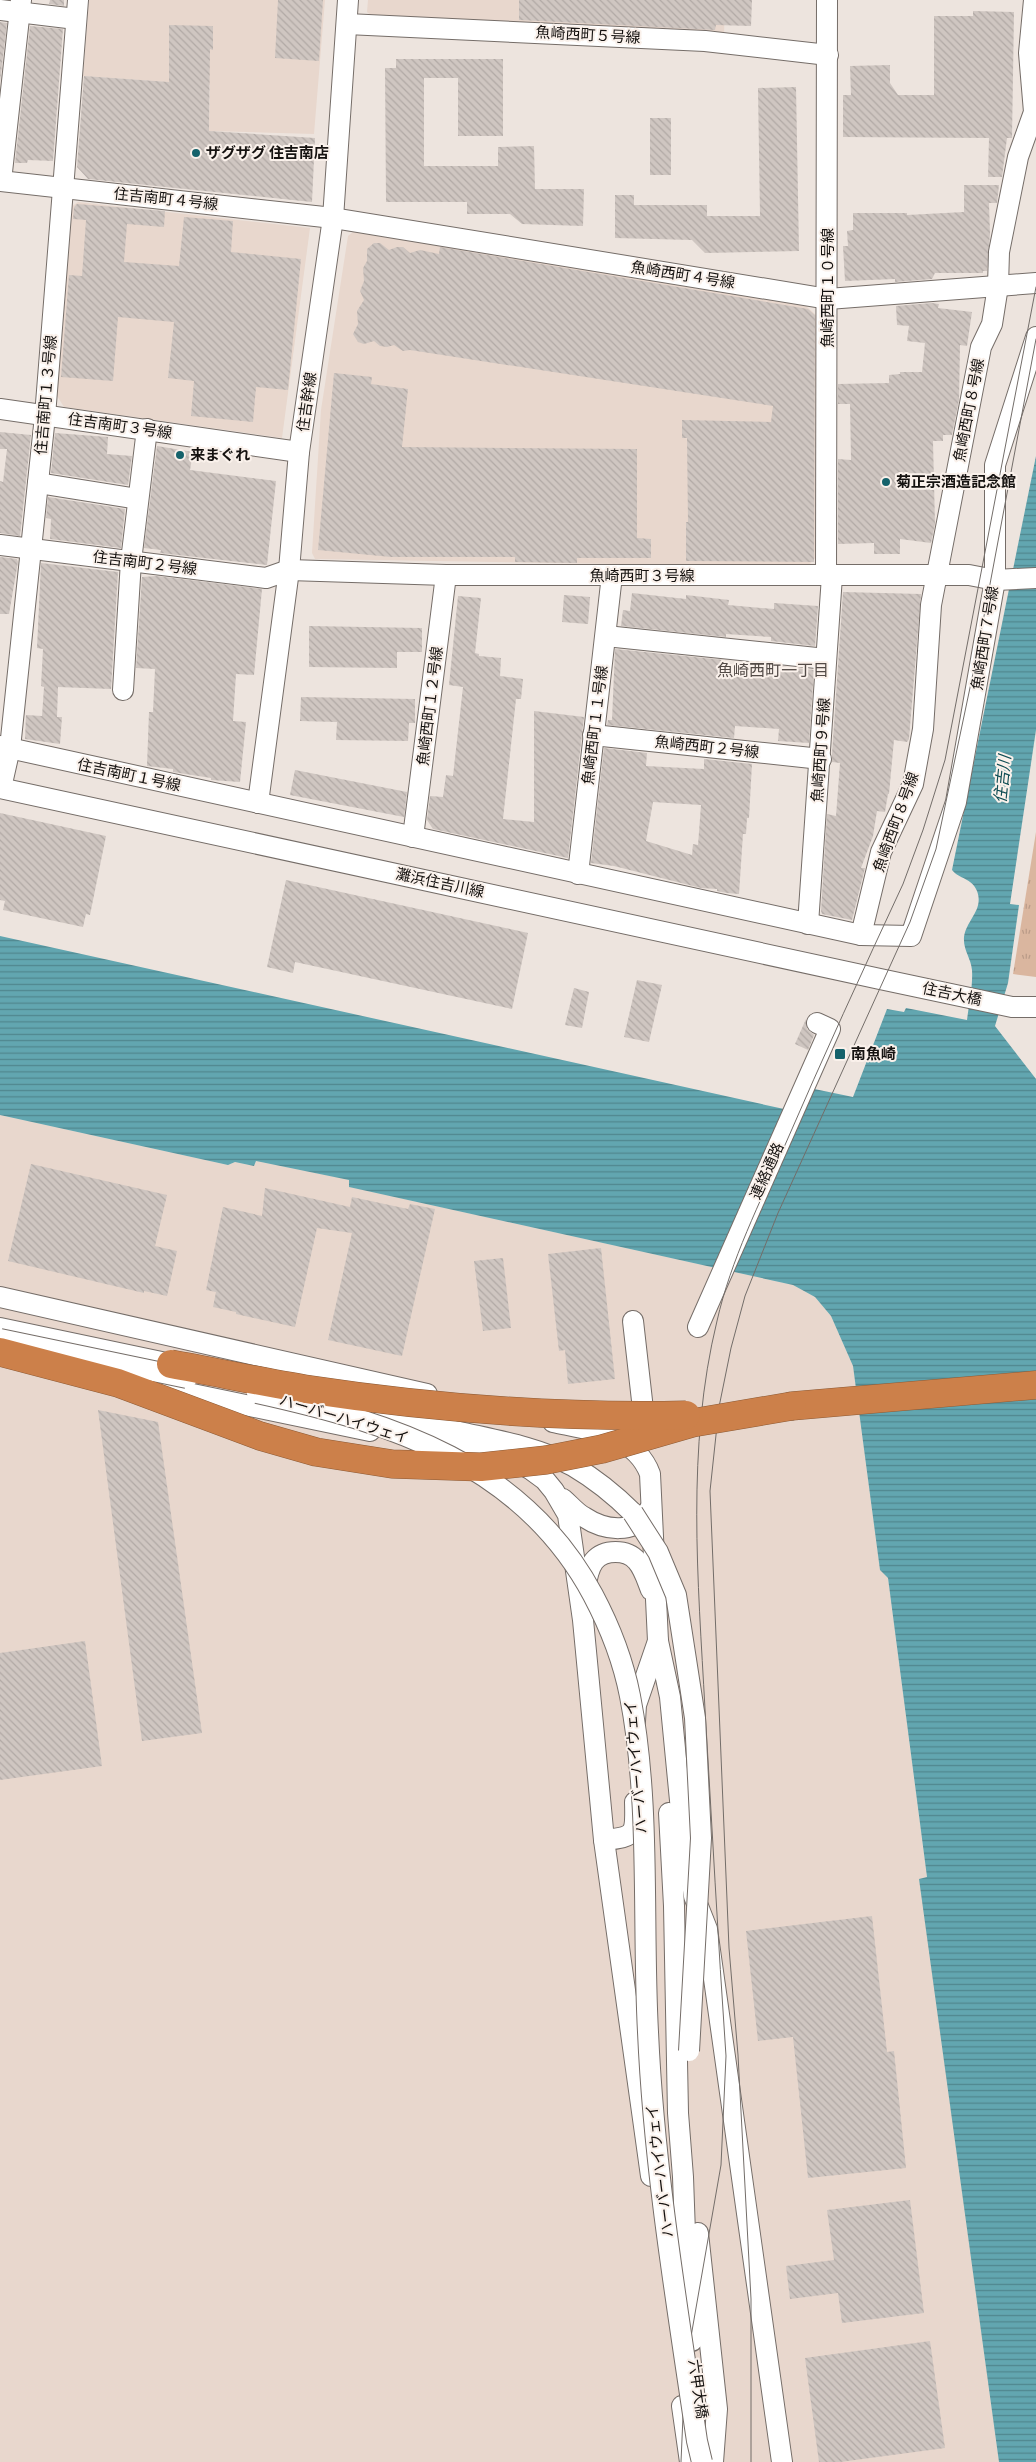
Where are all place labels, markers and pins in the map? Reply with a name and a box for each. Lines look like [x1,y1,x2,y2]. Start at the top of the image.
place label: ザグザグ 住吉南店 [206,143,329,161]
marker: ザグザグ 住吉南店 [190,147,202,159]
place label: 来まぐれ [190,445,250,463]
marker: 来まぐれ [174,449,186,461]
place label: 菊正宗酒造記念館 [896,472,1016,490]
marker: 菊正宗酒造記念館 [880,476,892,488]
place label: 南魚崎 [851,1044,896,1062]
marker: 南魚崎 [833,1047,847,1061]

